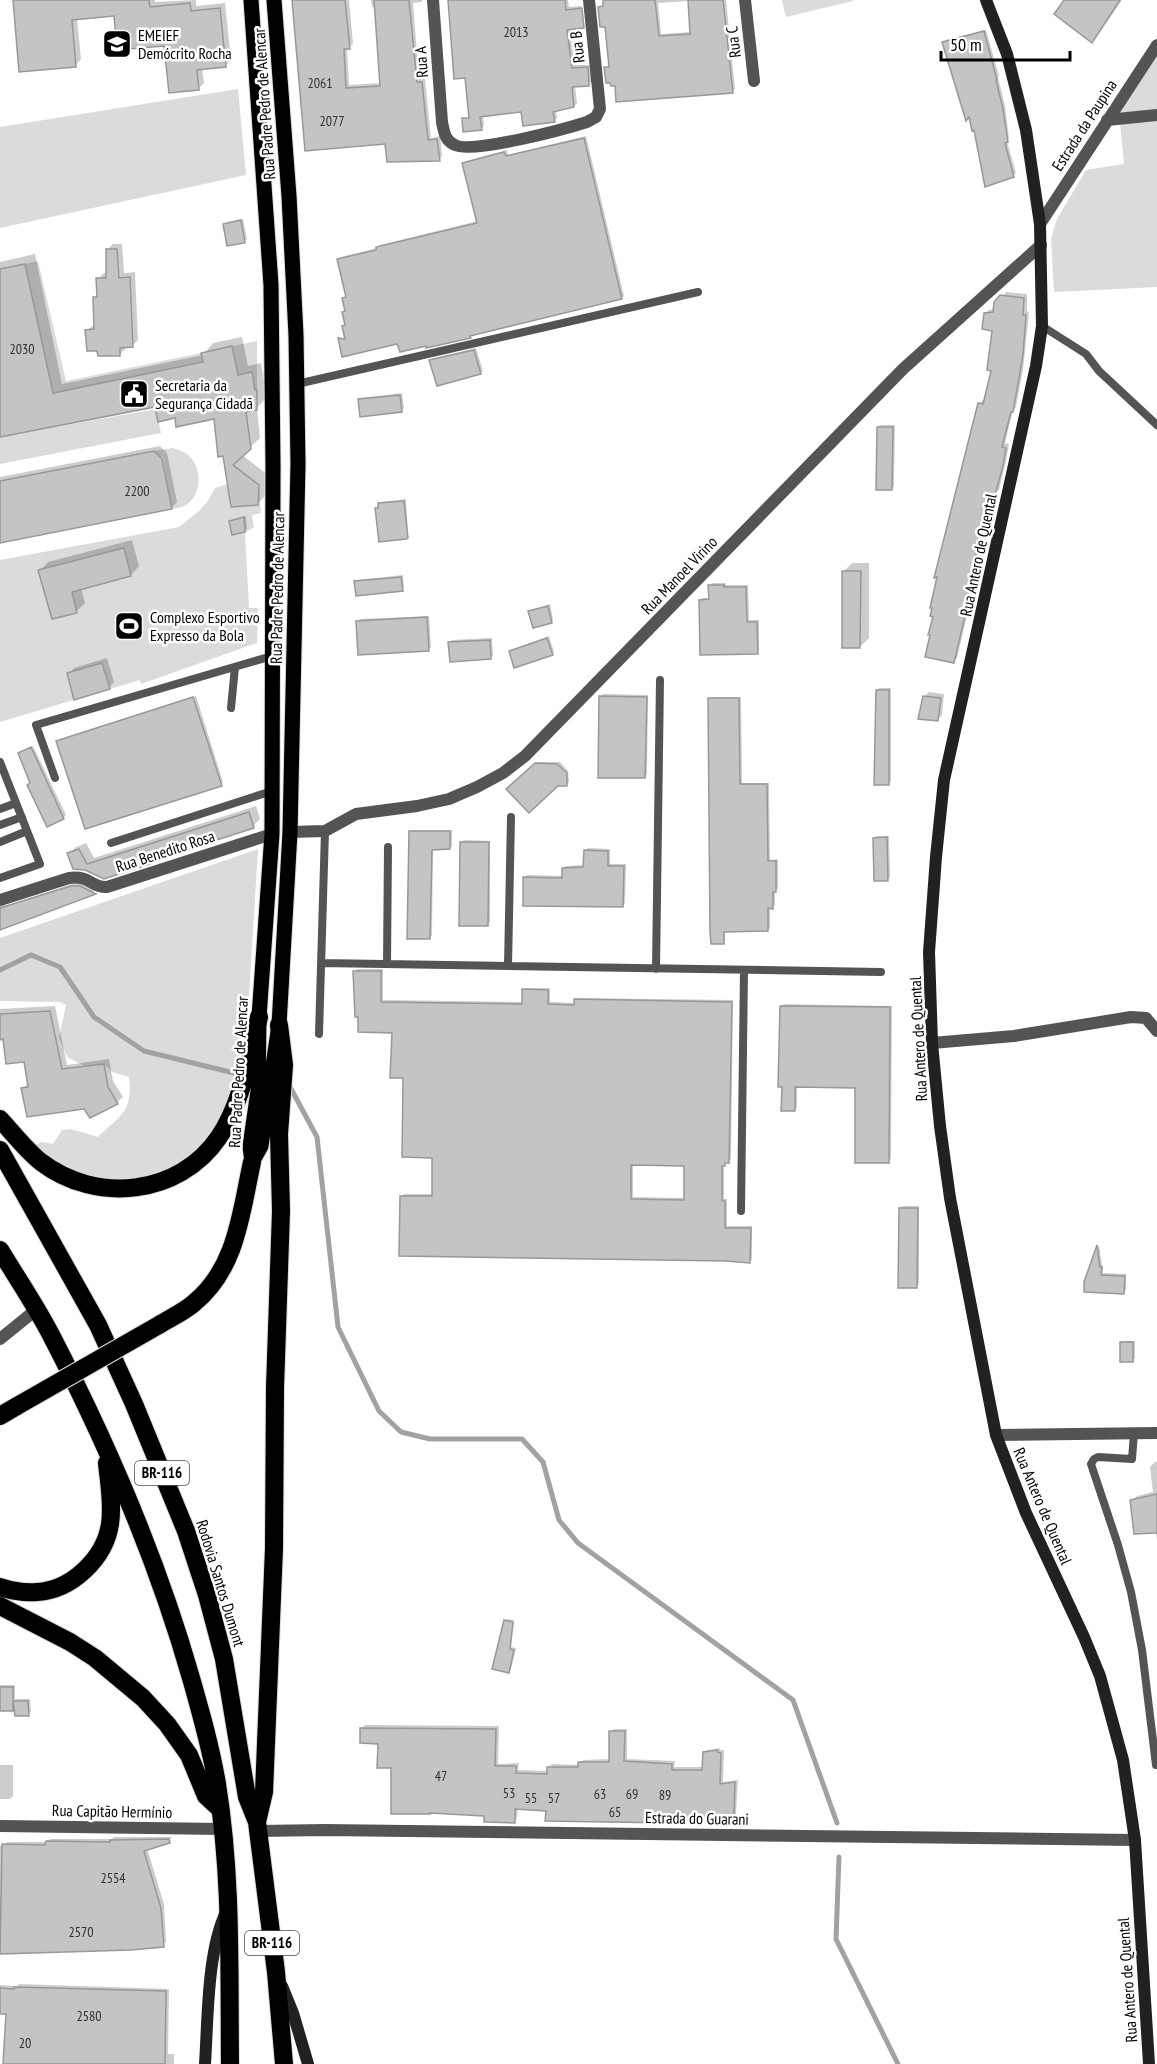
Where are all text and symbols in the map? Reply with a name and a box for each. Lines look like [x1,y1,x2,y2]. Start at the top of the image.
house number: 2013 [503,23,529,41]
scale bar [941,24,1070,62]
place label: EMEIEF Demócrito Rocha [138,25,232,63]
street label: Rua C [721,25,745,59]
street label: Rua Padre Pedro de Alencar [249,27,279,180]
school or university icon: EMEIEF Demócrito Rocha [101,28,133,60]
street label: Rua B [565,30,589,64]
text: 50 m [950,33,982,56]
street label: Rua A [410,45,432,78]
house number: 2061 [307,74,333,92]
street label: Estrada da Paupina [1047,76,1121,174]
house number: 2077 [319,112,345,130]
house number: 2030 [9,340,35,358]
place label: Secretaria da Segurança Cidadã [155,375,253,413]
public building icon: Secretaria da Segurança Cidadã [118,378,150,410]
house number: 2200 [124,482,150,500]
street label: Rua Antero de Quental [955,492,1001,618]
street label: Rua Padre Pedro de Alencar [266,511,288,664]
street label: Rua Manoel Virino [637,532,721,618]
place label: Complexo Esportivo Expresso da Bola [150,607,260,645]
sports icon: Complexo Esportivo Expresso da Bola [113,610,145,642]
street label: Rua Benedito Rosa [113,826,217,876]
street label: Rua Antero de Quental [905,976,931,1102]
street label: Rua Padre Pedro de Alencar [224,995,252,1148]
street label: Rua Antero de Quental [1009,1445,1077,1568]
road number: BR-116 [135,1461,189,1485]
street label: Rodovia Santos Dumont [192,1517,250,1649]
house number: 47 [435,1767,447,1785]
house number: 53 [503,1784,515,1802]
house number: 63 [594,1785,606,1803]
house number: 69 [626,1785,638,1803]
house number: 89 [659,1786,671,1804]
house number: 55 [525,1789,537,1807]
house number: 57 [548,1789,560,1807]
street label: Rua Capitão Hermínio [52,1800,172,1822]
house number: 65 [609,1803,621,1821]
street label: Estrada do Guarani [645,1807,749,1829]
house number: 2554 [100,1869,126,1887]
street label: Rua Antero de Quental [1113,1917,1141,2043]
house number: 2570 [68,1923,94,1941]
road number: BR-116 [245,1931,299,1955]
house number: 2580 [76,2007,102,2025]
house number: 20 [19,2034,31,2052]

